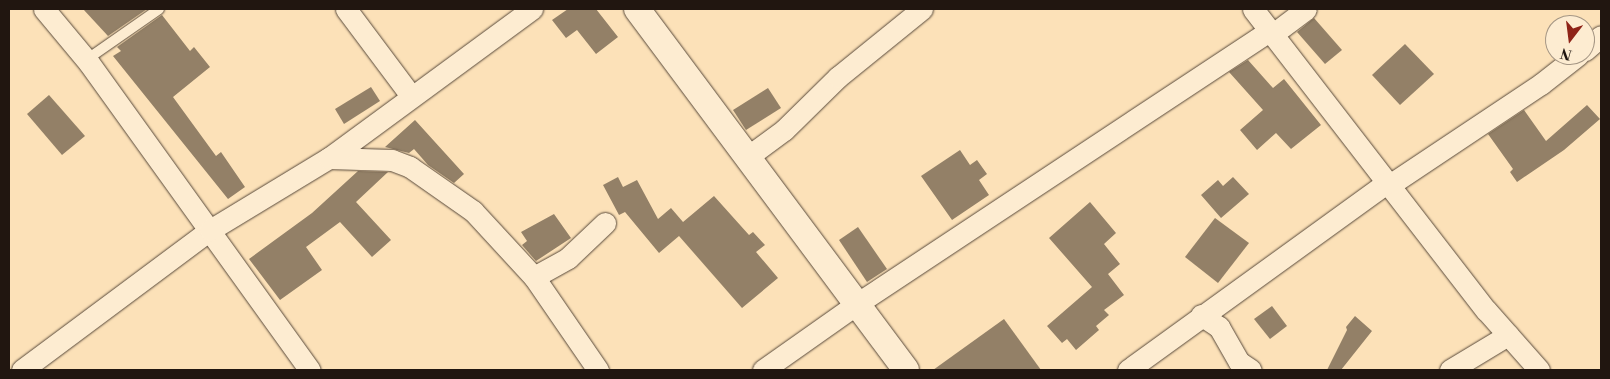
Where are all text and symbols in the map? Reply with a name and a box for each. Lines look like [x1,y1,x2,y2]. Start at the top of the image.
north arrow [1545,15,1595,65]
text: N [1559,43,1574,64]

